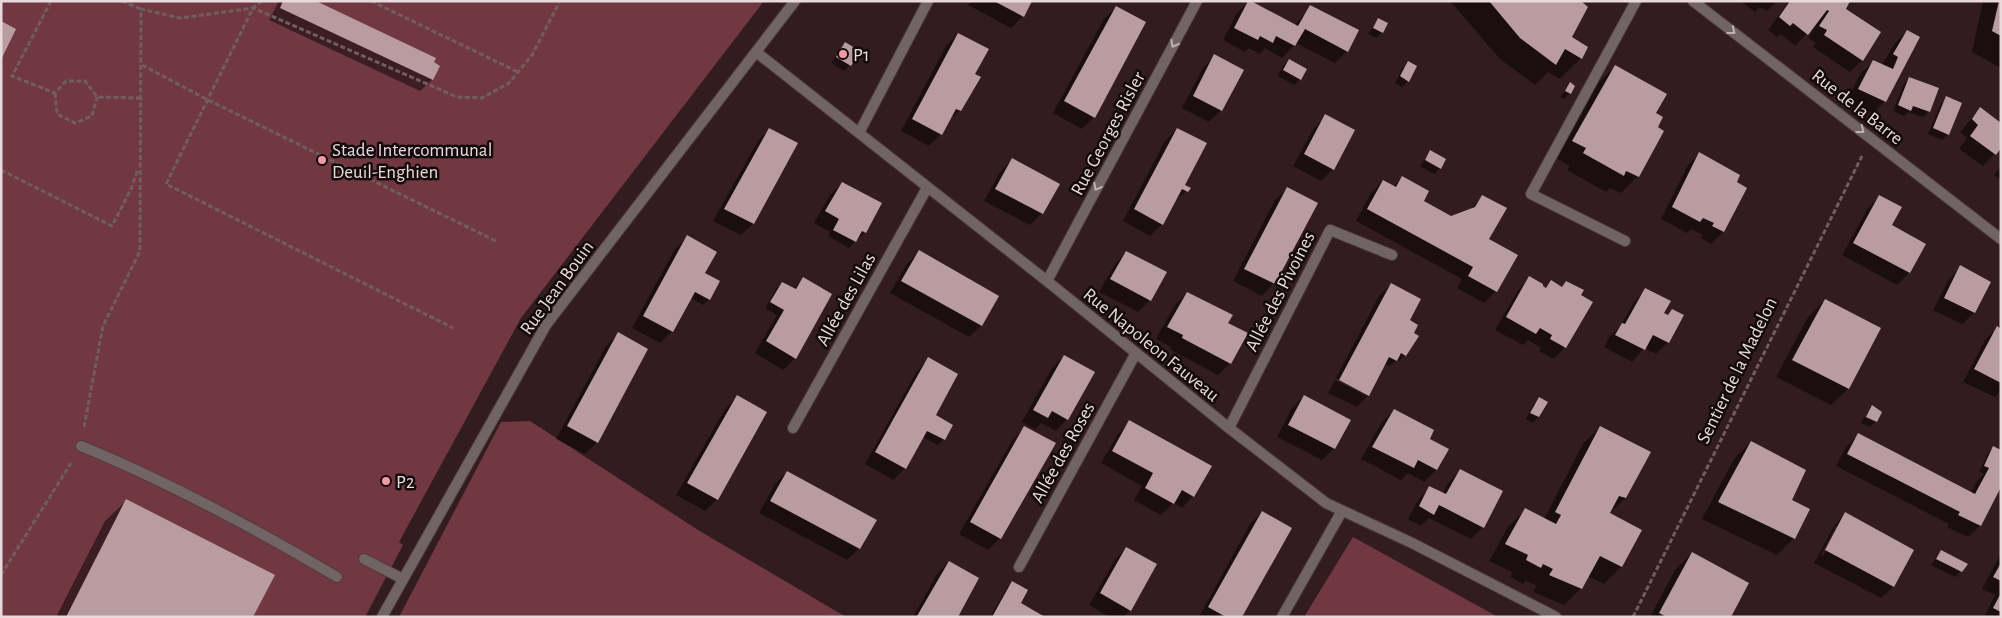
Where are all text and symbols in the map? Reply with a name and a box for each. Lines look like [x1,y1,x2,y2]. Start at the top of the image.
one-way arrow [1726,25,1736,34]
one-way arrow [1170,39,1180,48]
place label: P1 [853,46,869,65]
marker: P1 [837,48,849,60]
street label: Rue de la Barre [1808,66,1906,148]
street label: Rue Georges Risler [1068,69,1149,199]
one-way arrow [1855,125,1864,133]
place label: Stade Intercommunal Deuil-Enghien [332,141,492,182]
marker: Stade Intercommunal Deuil-Enghien [316,154,328,166]
one-way arrow [1094,182,1104,191]
street label: Allée des Pivoines [1242,229,1319,355]
street label: Rue Jean Bouin [517,237,598,338]
street label: Allée des Lilas [813,250,880,349]
street label: Rue Napoleon Fauveau [1080,285,1223,406]
street label: Sentier de la Madelon [1694,295,1781,447]
street label: Allée des Roses [1028,399,1099,506]
place label: P2 [396,473,415,492]
marker: P2 [380,475,392,487]

